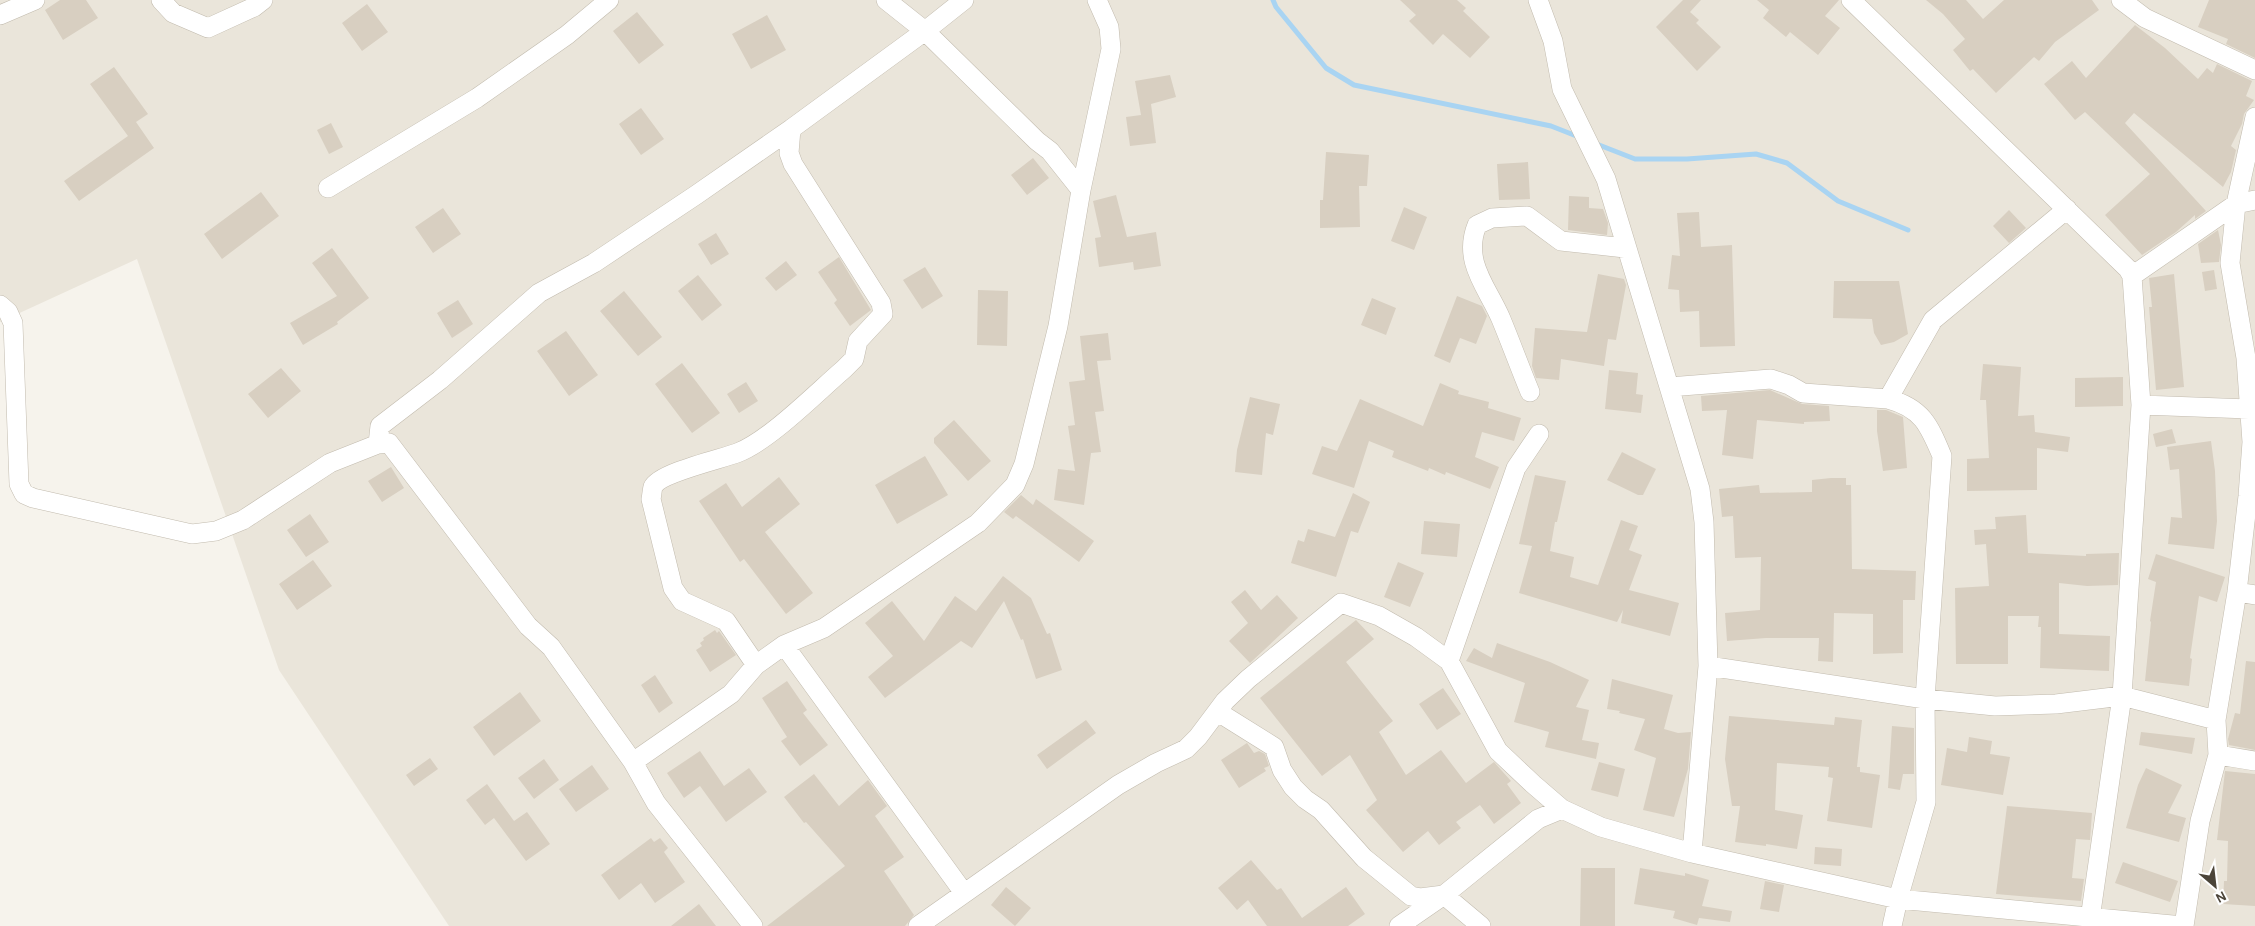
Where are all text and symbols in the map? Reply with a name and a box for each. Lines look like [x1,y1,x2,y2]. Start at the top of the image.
north arrow [2190,861,2240,911]
text: N [2212,887,2229,907]

